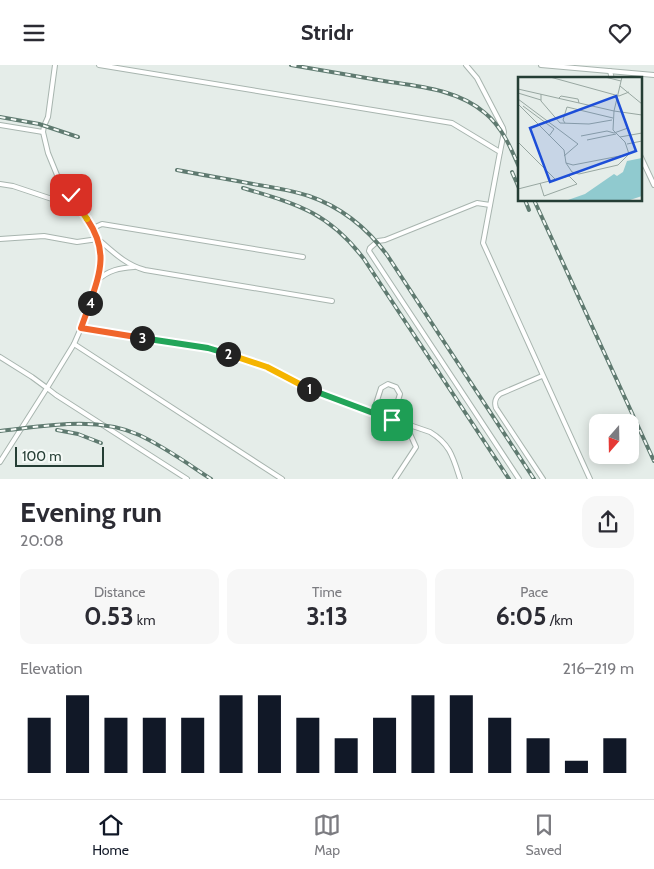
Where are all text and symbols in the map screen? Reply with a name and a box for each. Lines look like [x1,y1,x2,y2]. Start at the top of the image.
icon: menu [20,19,48,47]
text: Stridr [301,19,353,46]
icon: heart [606,19,634,47]
inset map [518,77,642,201]
pin [50,174,92,216]
icon: check [57,181,85,209]
pin: 4 [78,291,102,315]
text: 4 [86,294,95,312]
pin: 3 [130,325,154,351]
text: 3 [139,329,146,347]
pin: 2 [216,341,240,367]
text: 2 [225,345,232,363]
pin: 1 [296,377,322,401]
text: 1 [307,380,312,398]
pin [371,399,413,441]
icon: arrive [378,406,406,434]
north arrow [589,414,639,464]
map controls [589,414,639,464]
scale bar [15,444,104,467]
text: 100 m [22,447,62,465]
text: Evening run [20,495,162,529]
button: share [582,496,634,548]
text: 20:08 [20,531,64,550]
text: Distance [94,583,145,601]
text: Time [312,583,342,601]
text: Pace [520,583,548,601]
text: 0.53 [84,601,134,631]
text: 3:13 [306,601,348,631]
text: 6:05 [496,601,547,631]
text: km [134,611,155,629]
text: /km [547,611,573,629]
text: Elevation [20,659,83,678]
text: 216–219 m [563,659,634,678]
tab: Home [92,811,129,859]
tab: Map [313,811,341,859]
tab: Saved [526,811,562,859]

